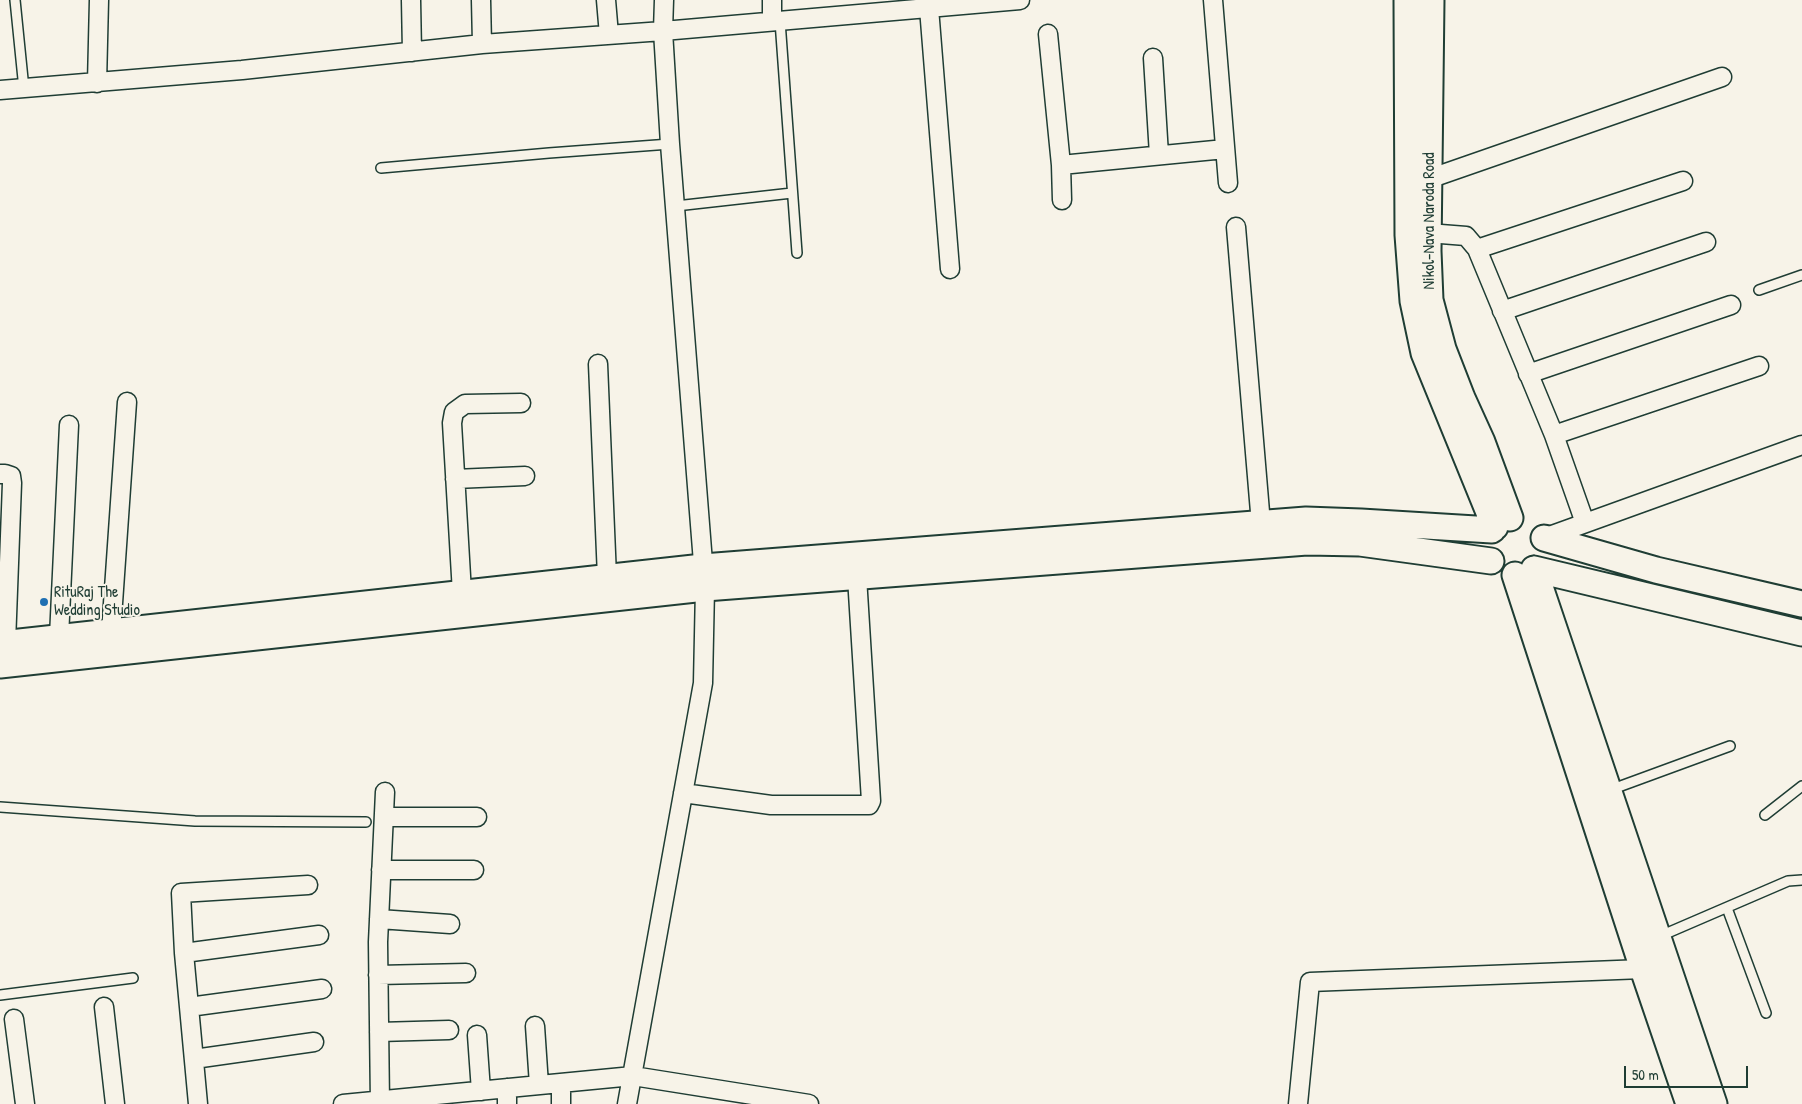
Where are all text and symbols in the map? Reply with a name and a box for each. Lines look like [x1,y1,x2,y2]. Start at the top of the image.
street label: Nikol-Nava Naroda Road [1420,153,1440,289]
place label: RituRaj The Wedding Studio [54,583,140,621]
marker: RituRaj The Wedding Studio [38,596,50,608]
scale bar [1627,1056,1751,1088]
text: 50 m [1632,1064,1659,1085]

